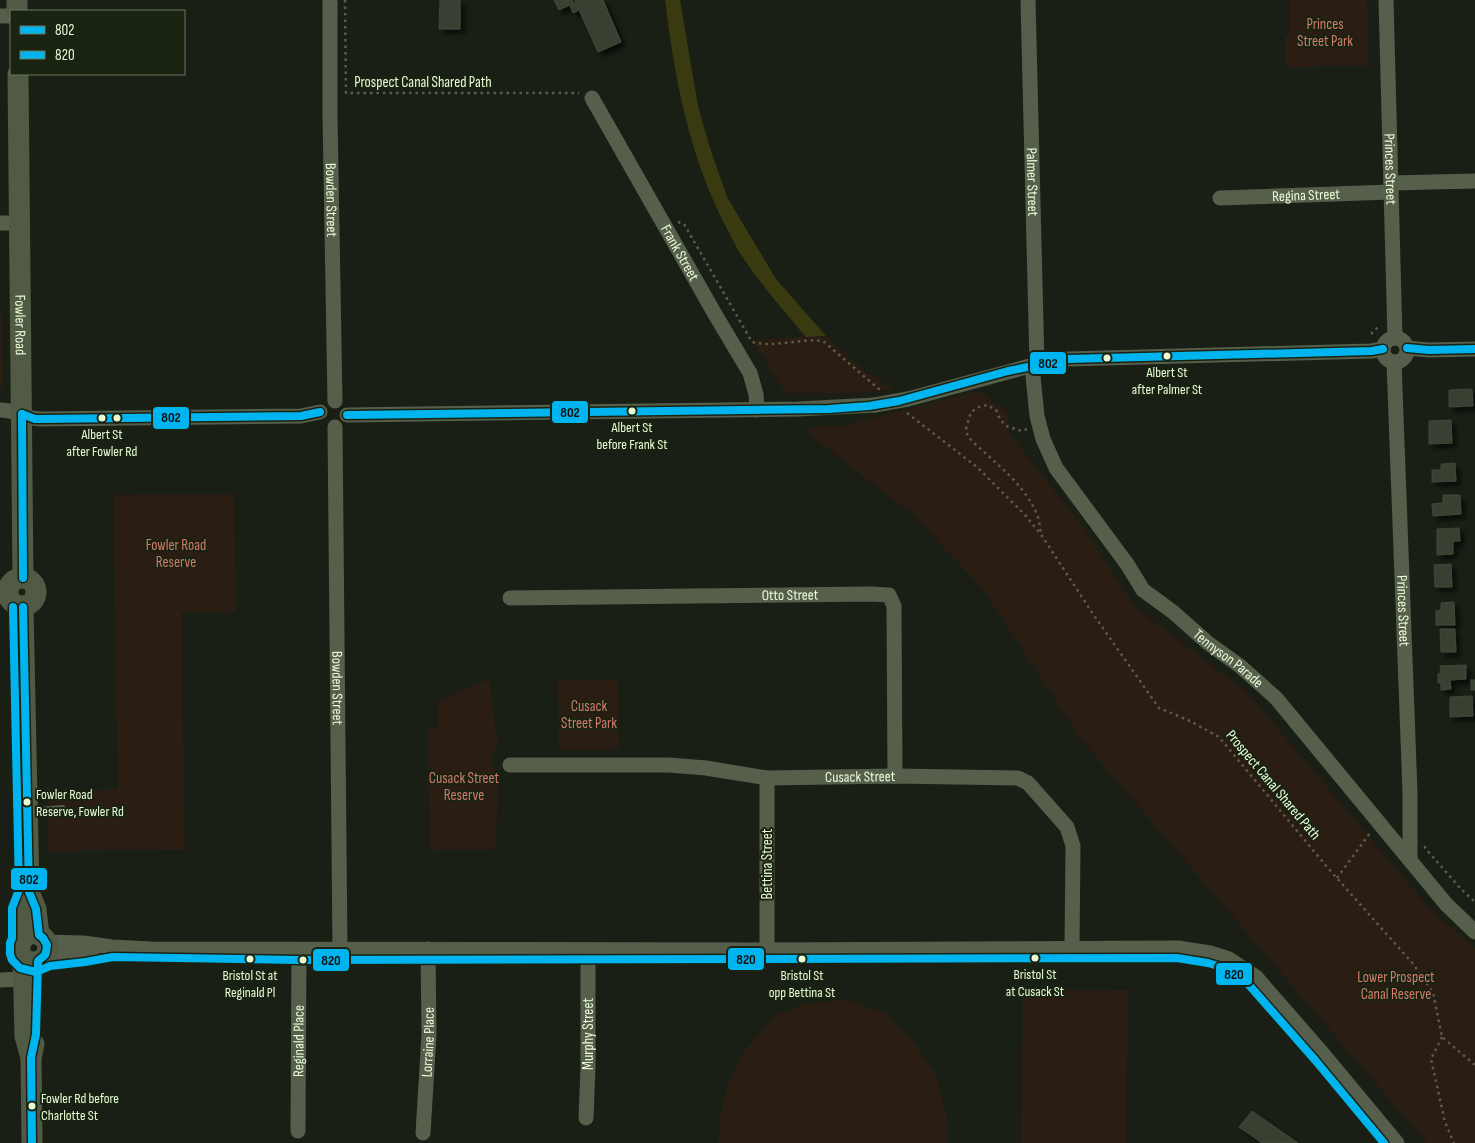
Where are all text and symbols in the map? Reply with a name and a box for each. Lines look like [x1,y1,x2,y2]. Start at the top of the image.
legend [10,10,185,75]
park label: Princes Street Park [1297,15,1353,51]
text: 802 [55,21,74,40]
text: 820 [55,46,75,65]
street label: Prospect Canal Shared Path [354,73,492,92]
street label: Princes Street [1380,133,1401,205]
street label: Palmer Street [1022,147,1043,217]
street label: Bowden Street [321,163,342,238]
street label: Regina Street [1272,184,1341,206]
street label: Frank Street [656,221,704,285]
street label: Fowler Road [11,295,30,355]
line badge: 802 [1029,351,1067,375]
marker: Albert St after Palmer St [1162,351,1172,361]
unlabelled marker [1102,353,1112,363]
text: 802 [1038,355,1058,372]
place label: Albert St after Palmer St [1132,364,1202,398]
line badge: 802 [551,400,589,424]
text: 802 [560,404,580,421]
line badge: 802 [152,406,190,430]
marker: Albert St before Frank St [627,406,637,416]
text: 802 [161,409,181,426]
marker: Albert St after Fowler Rd [97,413,107,423]
unlabelled marker [112,413,122,423]
place label: Albert St before Frank St [597,419,667,453]
place label: Albert St after Fowler Rd [67,426,138,460]
park label: Fowler Road Reserve [146,536,206,572]
street label: Princes Street [1392,575,1414,647]
street label: Otto Street [762,585,819,605]
street label: Tennyson Parade [1189,625,1267,692]
street label: Bowden Street [328,651,347,726]
park label: Cusack Street Park [561,697,617,733]
street label: Prospect Canal Shared Path [1222,726,1324,844]
street label: Cusack Street [825,766,896,787]
park label: Cusack Street Reserve [429,769,500,805]
place label: Fowler Road Reserve, Fowler Rd [36,786,124,820]
marker: Fowler Road Reserve, Fowler Rd [22,797,32,807]
street label: Bettina Street [758,828,777,899]
line badge: 802 [10,867,48,891]
text: 802 [19,871,39,888]
line badge: 820 [727,947,765,971]
line badge: 820 [312,948,350,972]
text: 820 [736,951,756,968]
text: 820 [321,952,341,969]
marker: Bristol St at Cusack St [1030,953,1040,963]
marker: Bristol St at Reginald Pl [245,954,255,964]
marker: Bristol St opp Bettina St [797,954,807,964]
unlabelled marker [298,955,308,965]
line badge: 820 [1215,962,1253,986]
place label: Bristol St at Cusack St [1006,966,1064,1000]
text: 820 [1224,966,1244,983]
place label: Bristol St at Reginald Pl [223,967,277,1001]
place label: Bristol St opp Bettina St [769,967,835,1001]
park label: Lower Prospect Canal Reserve [1357,968,1435,1004]
street label: Murphy Street [579,998,598,1070]
street label: Reginald Place [289,1005,308,1077]
street label: Lorraine Place [417,1007,439,1078]
place label: Fowler Rd before Charlotte St [41,1090,119,1124]
marker: Fowler Rd before Charlotte St [27,1101,37,1111]

